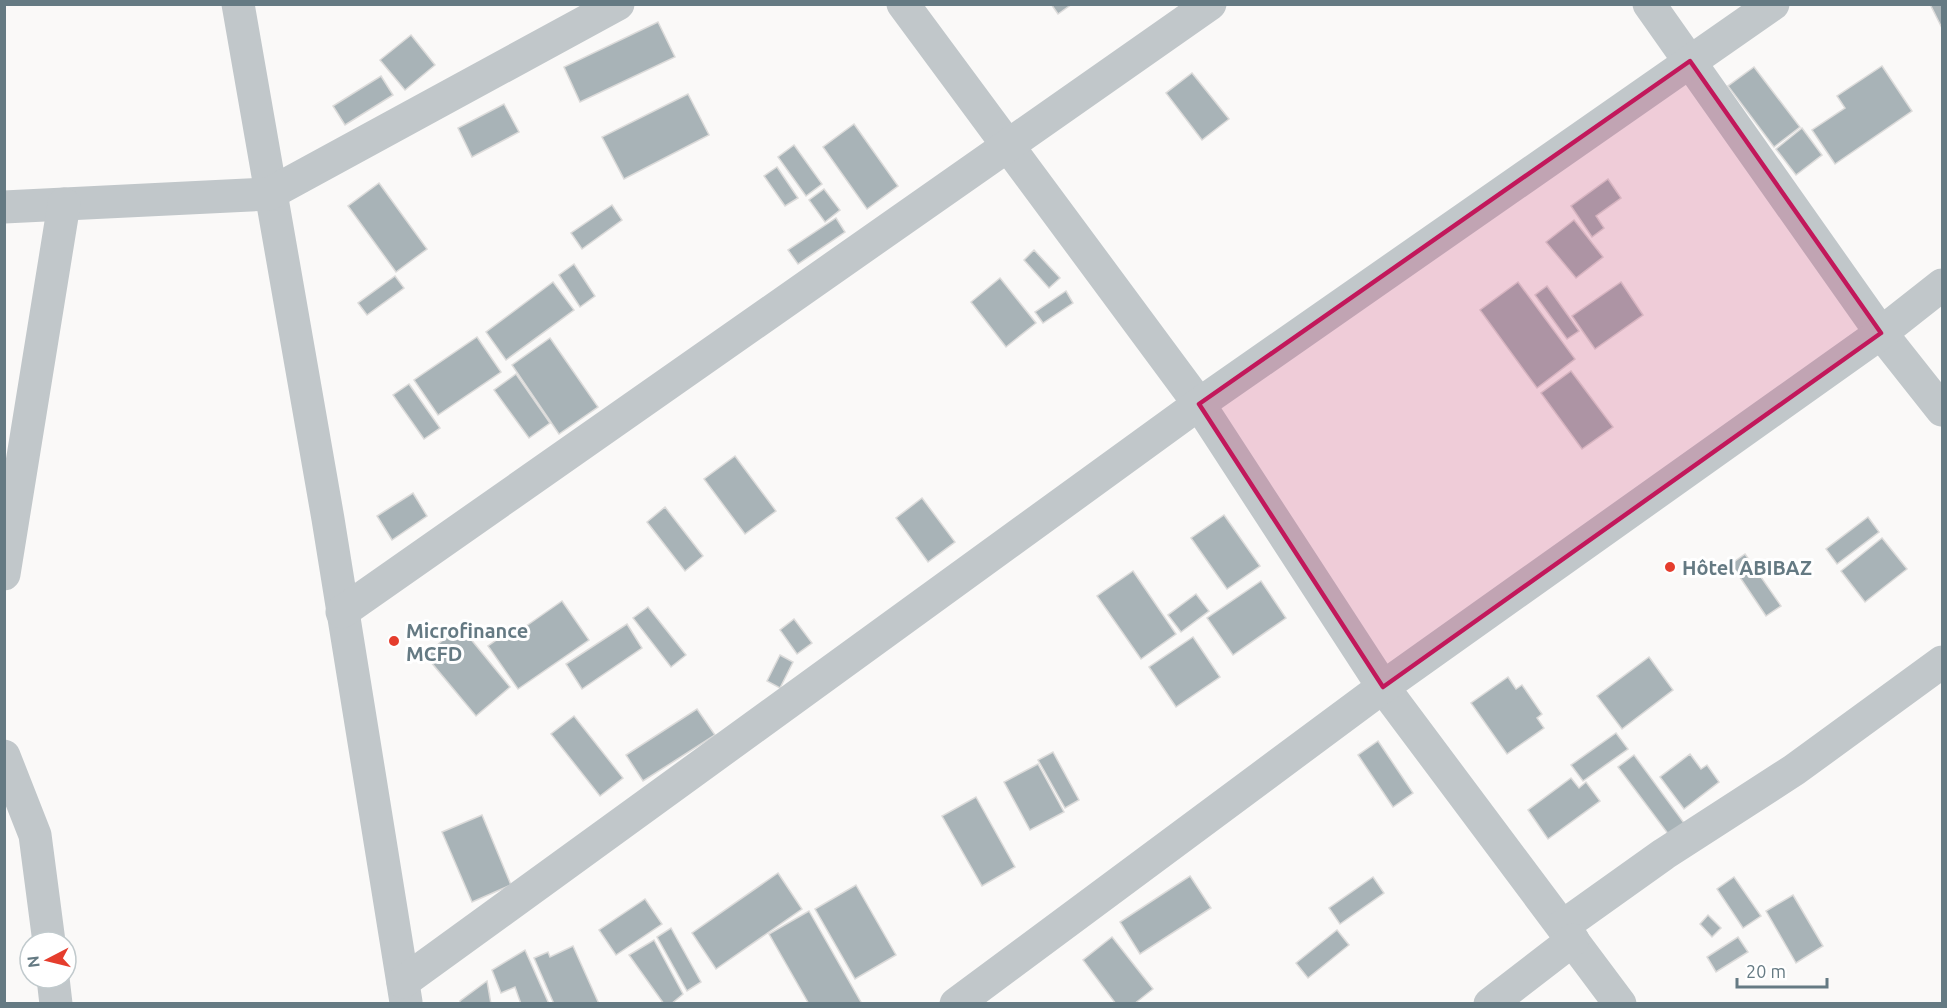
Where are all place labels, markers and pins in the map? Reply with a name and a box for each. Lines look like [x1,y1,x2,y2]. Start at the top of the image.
place label: Hôtel ABIBAZ [1682,556,1812,579]
marker: Hôtel ABIBAZ [1663,560,1677,574]
place label: Microfinance MCFD [406,619,528,665]
marker: Microfinance MCFD [387,634,401,648]

